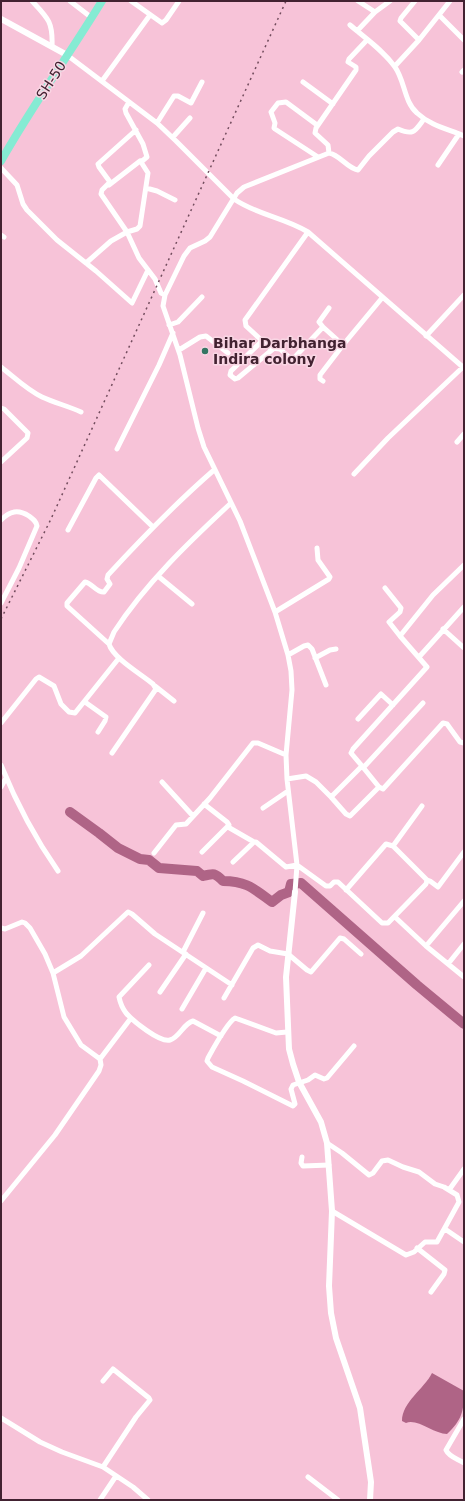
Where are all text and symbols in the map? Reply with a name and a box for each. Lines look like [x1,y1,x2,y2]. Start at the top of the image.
street label: SH-50 [33,58,69,102]
place label: Bihar Darbhanga Indira colony [213,335,347,367]
marker: Bihar Darbhanga Indira colony [200,346,210,356]

